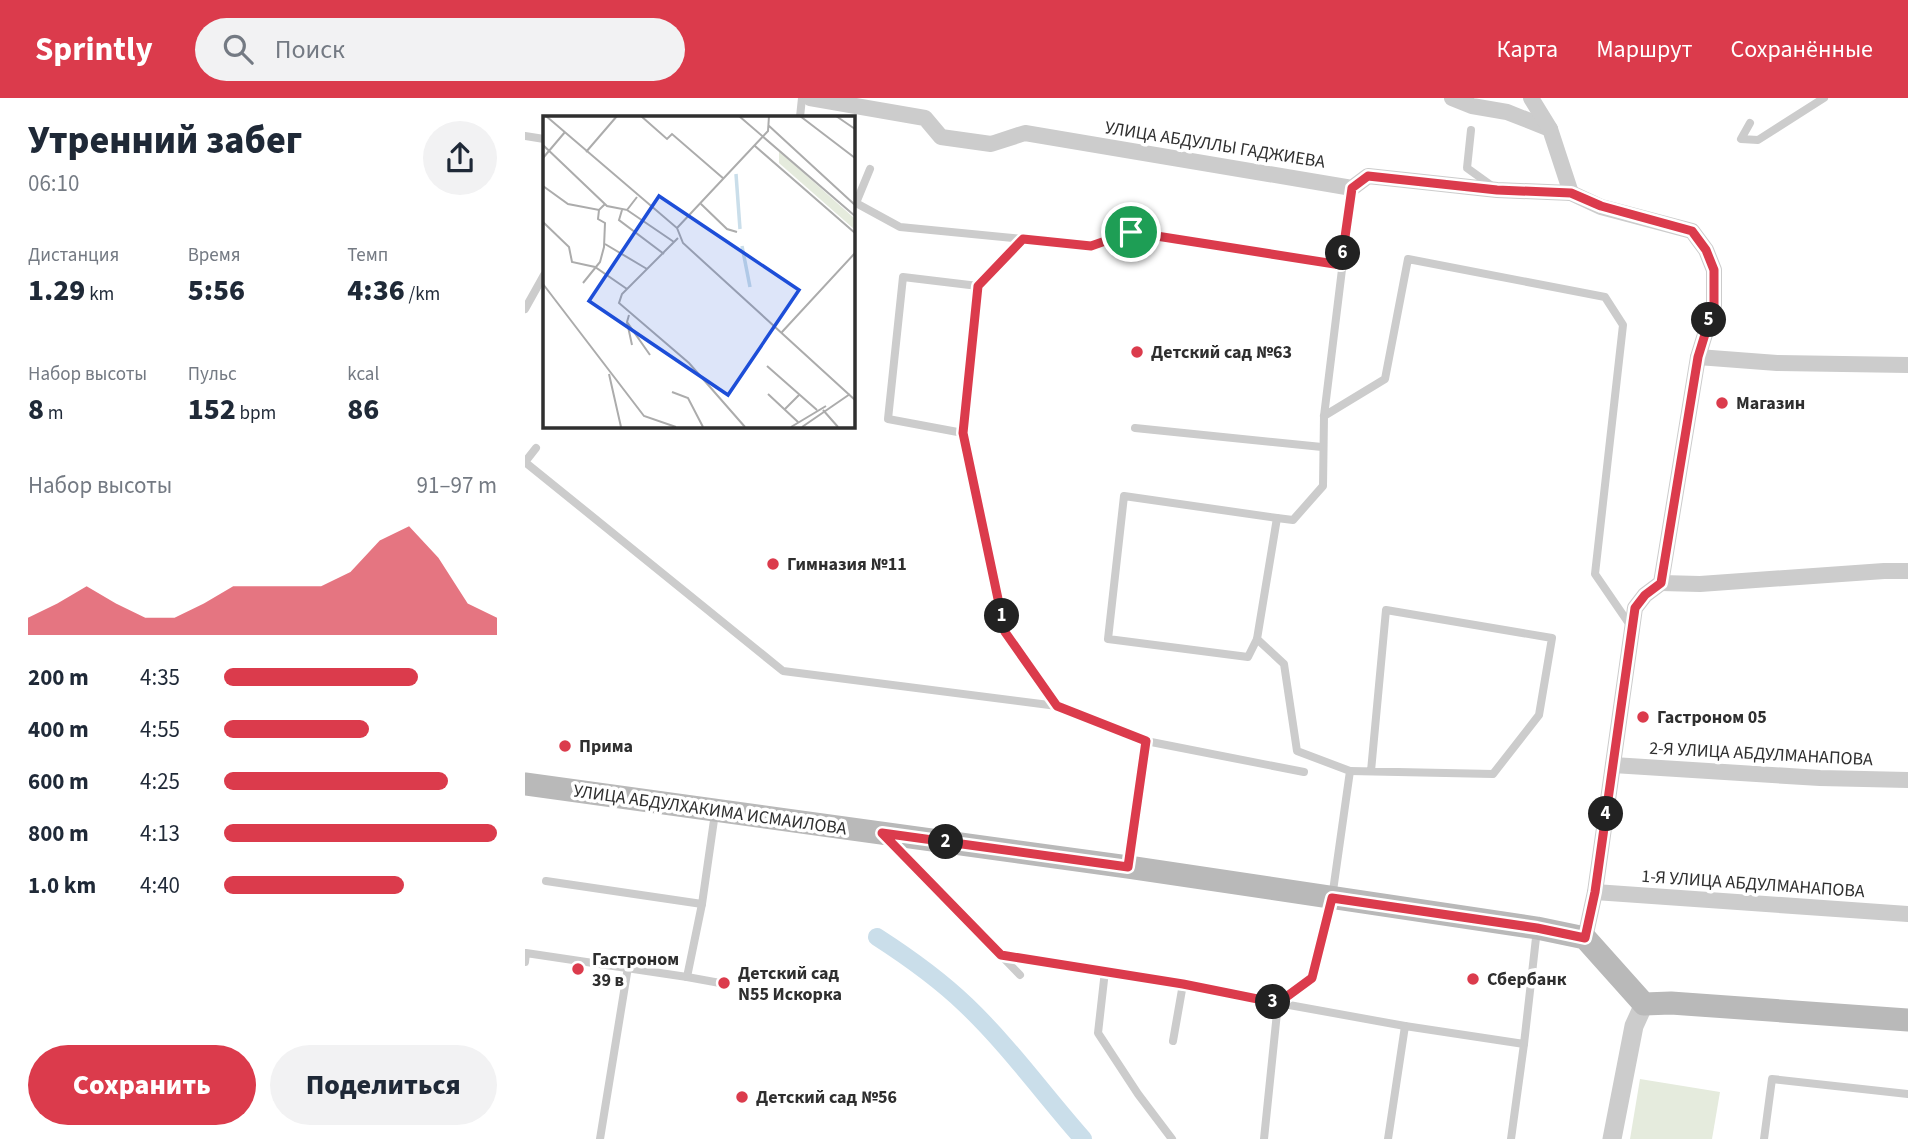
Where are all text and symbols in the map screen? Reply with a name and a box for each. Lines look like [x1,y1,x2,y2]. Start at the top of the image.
search box [195,18,685,81]
text: Sprintly [35,26,153,73]
icon: search [219,30,257,68]
text: Поиск [275,31,345,68]
text: Карта [1497,32,1558,67]
text: Маршрут [1596,32,1692,67]
text: Сохранённые [1730,32,1873,67]
text: Утренний забег [28,114,302,168]
street label: УЛИЦА АБДУЛЛЫ ГАДЖИЕВА [1103,115,1327,175]
inset map [543,116,854,427]
button: share [423,121,497,195]
text: 06:10 [28,167,79,200]
pin [1101,202,1161,262]
icon: arrive [1112,213,1150,251]
pin: 6 [1325,236,1361,270]
text: 6 [1337,239,1348,266]
text: Дистанция [28,242,119,269]
text: Время [188,242,241,269]
text: Темп [347,242,388,269]
text: 1.29 [28,269,85,312]
text: 5:56 [188,269,245,312]
text: 4:36 [347,269,405,312]
text: km [85,281,114,308]
text: /km [405,281,440,308]
pin: 5 [1691,302,1727,338]
text: 5 [1703,306,1714,333]
place label: Детский сад №63 [1151,340,1292,365]
marker: Детский сад №63 [1129,344,1145,360]
text: Набор высоты [28,361,147,388]
text: Пульс [188,361,237,388]
text: kcal [347,361,379,388]
text: 8 [28,388,44,431]
text: 152 [188,388,236,431]
text: 86 [347,388,379,431]
place label: Магазин [1736,391,1805,416]
marker: Магазин [1714,395,1730,411]
text: m [44,400,64,427]
text: bpm [236,400,276,427]
text: Набор высоты [28,469,172,502]
text: 91–97 m [417,469,497,502]
place label: Гимназия №11 [787,552,907,577]
marker: Гимназия №11 [765,556,781,572]
pin: 1 [985,598,1019,634]
text: 1 [996,602,1007,629]
text: 200 m [28,661,89,694]
text: 4:35 [140,661,180,694]
place label: Гастроном 05 [1657,705,1767,730]
marker: Гастроном 05 [1635,709,1651,725]
text: 400 m [28,713,89,746]
text: 4:55 [140,713,180,746]
place label: Прима [579,734,633,759]
street label: 2-Я УЛИЦА АБДУЛМАНАПОВА [1649,736,1874,772]
marker: Прима [557,738,573,754]
text: 600 m [28,765,89,798]
text: 4:25 [140,765,180,798]
street label: УЛИЦА АБДУЛХАКИМА ИСМАИЛОВА [572,778,848,842]
pin: 4 [1589,796,1623,832]
text: 4 [1600,800,1611,827]
text: 800 m [28,817,89,850]
text: 4:13 [140,817,180,850]
pin: 2 [929,824,963,860]
text: 2 [940,828,951,855]
street label: 1-Я УЛИЦА АБДУЛМАНАПОВА [1640,864,1866,904]
text: 1.0 km [28,869,96,902]
text: 4:40 [140,869,180,902]
place label: Гастроном 39 в [592,947,679,993]
marker: Гастроном 39 в [570,961,586,977]
place label: Детский сад N55 Искорка [738,961,842,1007]
place label: Сбербанк [1487,967,1567,992]
marker: Сбербанк [1465,971,1481,987]
marker: Детский сад N55 Искорка [716,975,732,991]
pin: 3 [1255,984,1291,1020]
text: 3 [1267,988,1278,1015]
button: Сохранить [28,1045,256,1125]
button: Поделиться [270,1045,497,1125]
place label: Детский сад №56 [756,1085,897,1110]
marker: Детский сад №56 [734,1089,750,1105]

